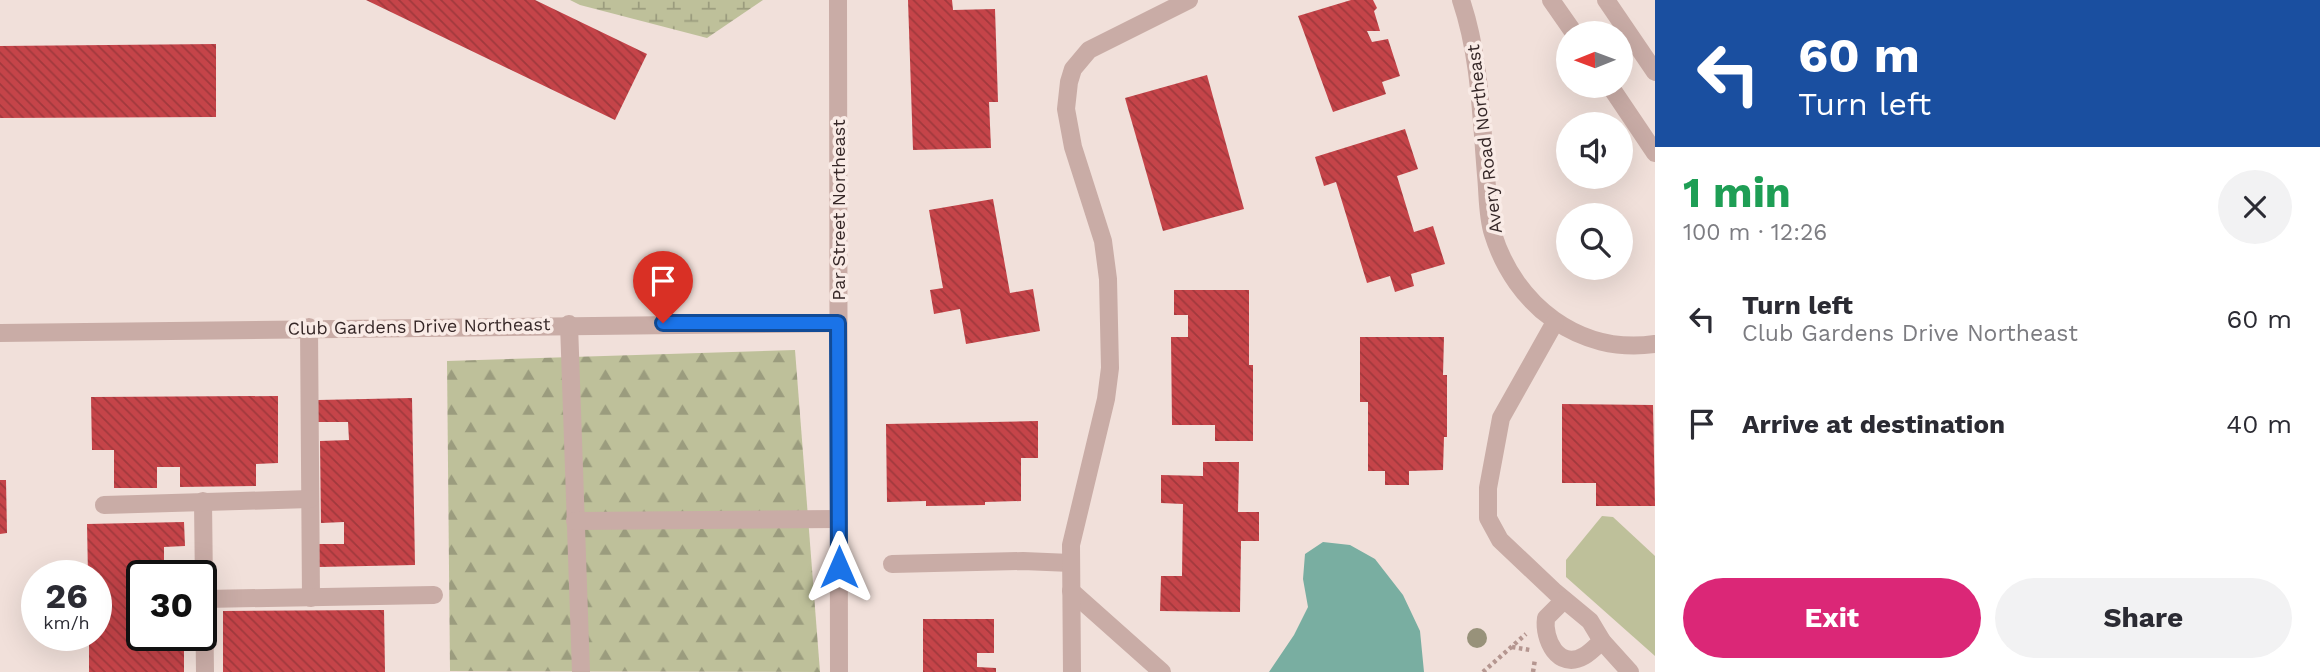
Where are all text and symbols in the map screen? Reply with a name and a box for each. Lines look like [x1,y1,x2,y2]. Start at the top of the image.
north arrow [1556,21,1633,98]
map controls [1556,21,1633,280]
text: 60 m [1798,26,1920,84]
icon: left [1683,28,1774,119]
street label: Avery Road Northeast [1462,43,1506,235]
text: Turn left [1798,85,1931,123]
button: sound [1556,112,1633,189]
street label: Par Street Northeast [828,119,849,301]
text: 1 min [1683,168,1791,217]
button: close [2218,170,2292,244]
button: search [1556,203,1633,280]
text: 100 m · 12:26 [1683,219,1827,246]
pin [633,251,693,323]
icon: arrive [644,262,682,300]
text: Turn left [1742,290,1853,320]
icon: left [1683,300,1721,338]
text: 60 m [2226,304,2292,334]
street label: Club Gardens Drive Northeast [287,313,551,339]
text: Club Gardens Drive Northeast [1742,320,2078,347]
icon: arrive [1683,405,1721,443]
text: Arrive at destination [1742,409,2005,439]
text: 40 m [2226,409,2292,439]
position arrow [802,530,876,604]
speed limit sign: 30 [126,560,217,651]
text: 26 [45,575,88,617]
button: Exit [1683,578,1981,658]
button: Share [1995,578,2292,658]
text: km/h [43,612,90,633]

